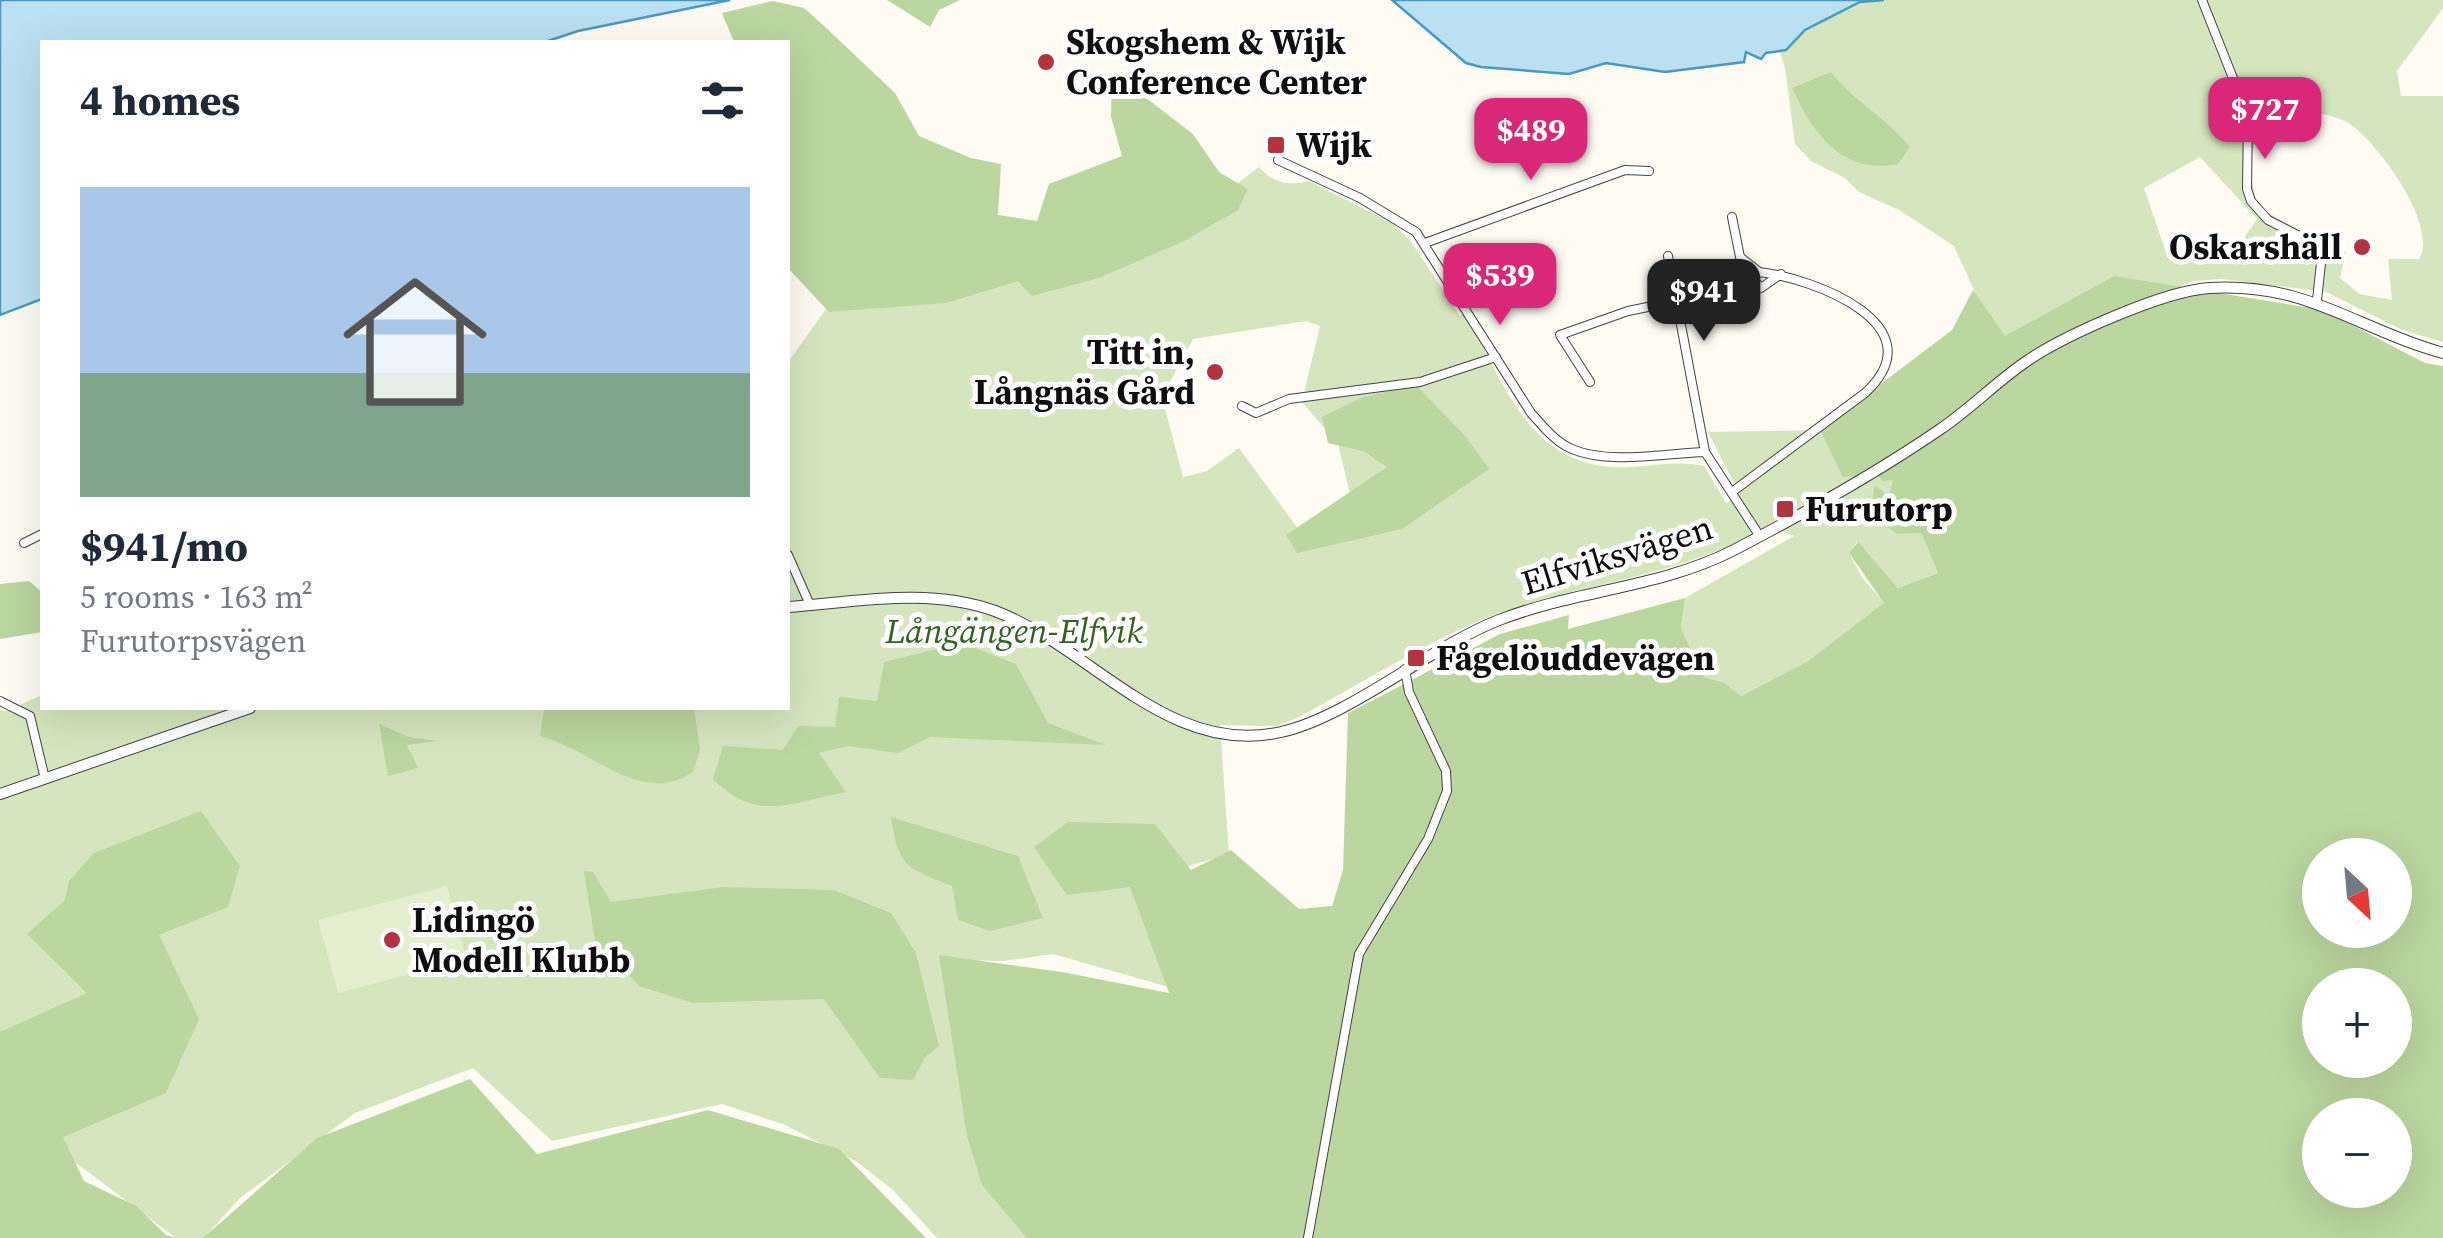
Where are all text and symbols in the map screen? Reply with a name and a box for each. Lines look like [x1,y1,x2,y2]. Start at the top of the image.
place label: Skogshem & Wijk Conference Center [1066,18,1368,106]
marker: Skogshem & Wijk Conference Center [1035,51,1057,73]
text: 4 homes [80,71,240,129]
icon: filters [695,73,750,128]
pin: $727 [2206,77,2324,162]
text: $727 [2230,87,2300,131]
pin: $489 [1472,98,1590,183]
text: $489 [1496,108,1566,152]
place label: Wijk [1296,121,1372,169]
marker: Wijk [1265,134,1287,156]
place label: Oskarshäll [2169,223,2342,271]
marker: Oskarshäll [2351,236,2373,258]
pin: $539 [1441,243,1559,328]
icon: home [325,252,505,432]
text: $539 [1465,253,1535,297]
pin: $941 [1645,259,1763,344]
text: $941 [1669,269,1739,313]
place label: Titt in, Långnäs Gård [974,328,1195,416]
marker: Titt in, Långnäs Gård [1204,361,1226,383]
place label: Furutorp [1805,485,1953,533]
marker: Furutorp [1774,498,1796,520]
street label: Elfviksvägen [1515,503,1719,607]
text: $941/mo [80,517,248,575]
text: 5 rooms · 163 m² [80,575,313,619]
park label: Långängen-Elfvik [884,607,1143,655]
text: Furutorpsvägen [80,619,306,663]
place label: Fågelöuddevägen [1436,634,1715,682]
marker: Fågelöuddevägen [1405,647,1427,669]
north arrow [2302,838,2412,948]
map controls [2302,838,2412,1208]
place label: Lidingö Modell Klubb [412,896,630,984]
marker: Lidingö Modell Klubb [381,929,403,951]
button: + [2302,968,2412,1078]
button: − [2302,1098,2412,1208]

